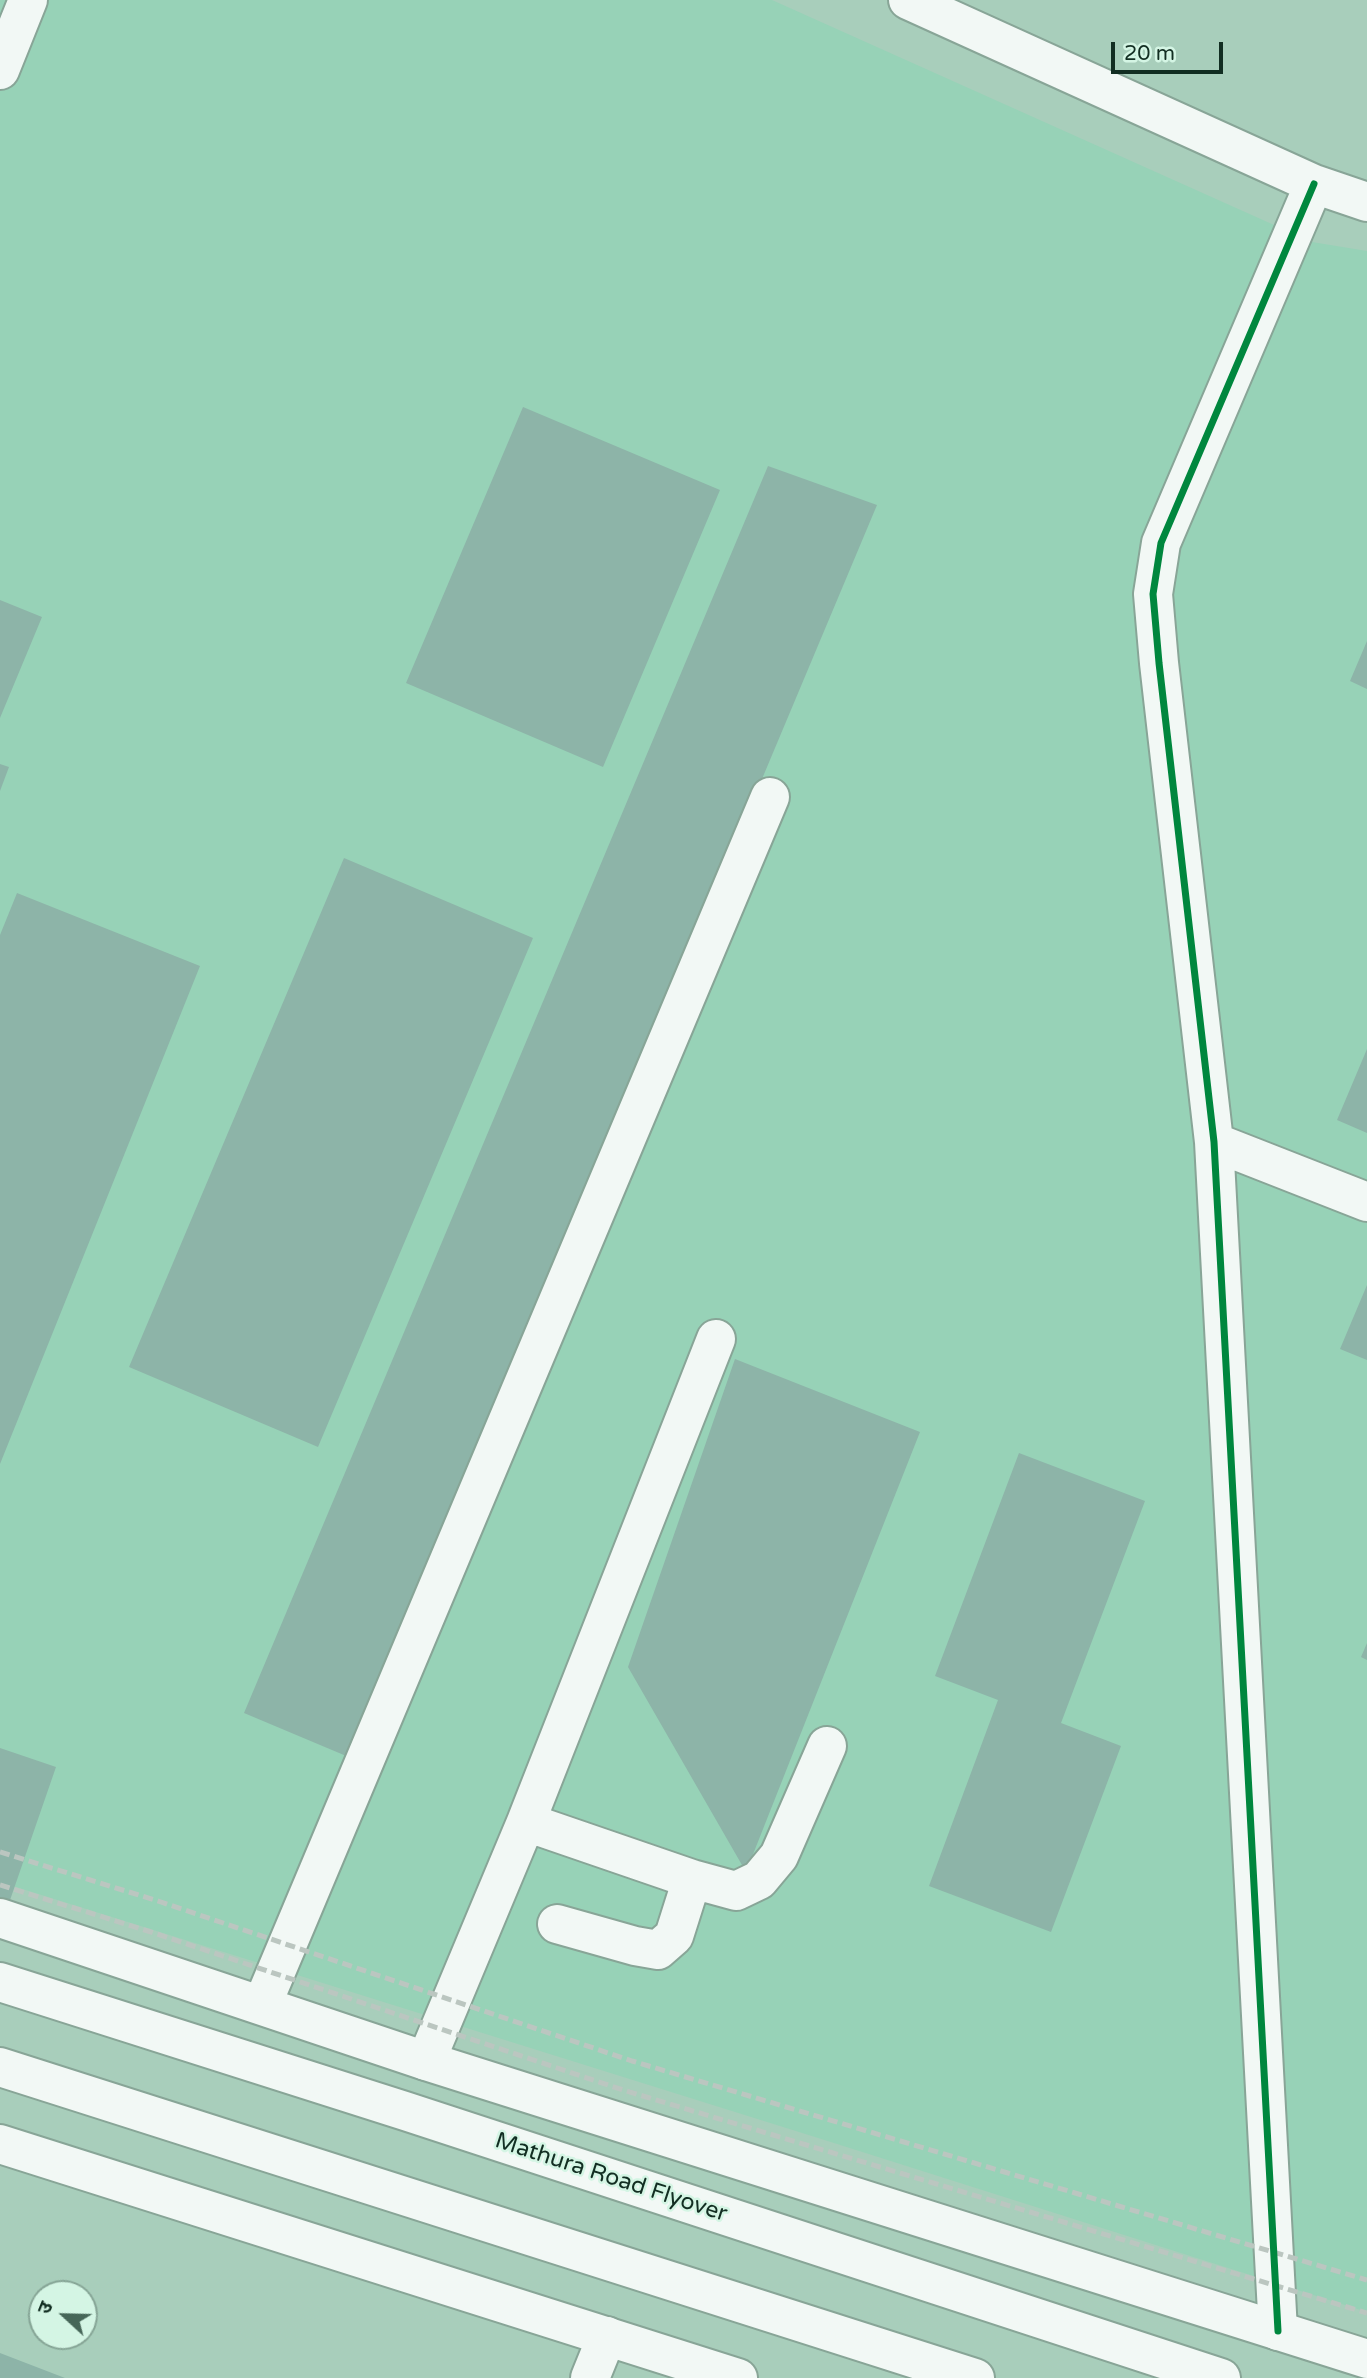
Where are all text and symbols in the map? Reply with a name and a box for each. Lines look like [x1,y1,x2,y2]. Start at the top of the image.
scale bar [1115,28,1227,72]
text: 20 m [1124,41,1175,66]
street label: Mathura Road Flyover [491,2127,731,2229]
north arrow [28,2280,98,2350]
text: उ [33,2299,58,2317]

